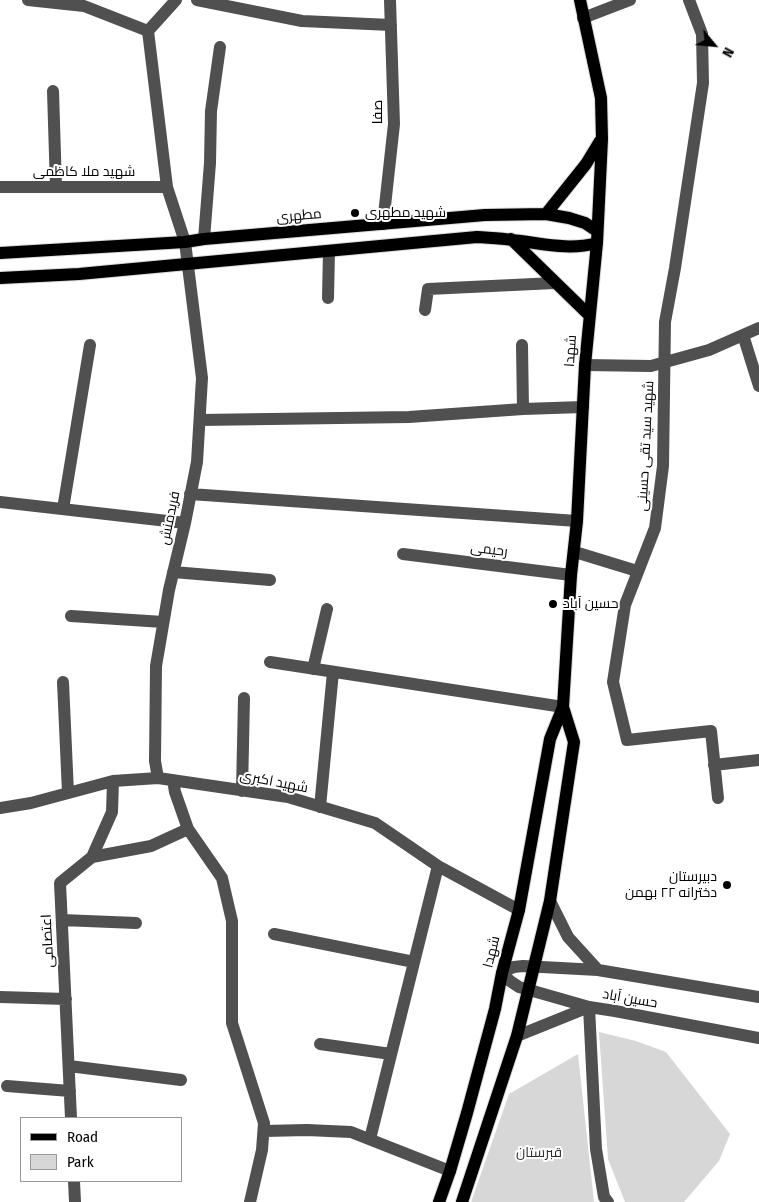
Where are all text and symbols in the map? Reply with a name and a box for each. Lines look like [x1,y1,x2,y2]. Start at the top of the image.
north arrow [689,20,739,70]
text: N [718,45,737,60]
street label: صفا [370,100,386,124]
street label: شهید ملا کاظمی [33,164,135,180]
place label: شهید مطهری [365,205,446,221]
street label: مطهری [276,206,322,226]
marker: شهید مطهری [349,207,361,219]
street label: شهدا [562,334,580,368]
street label: شهید سید تقی حسینی [634,380,658,512]
street label: فریدمنش [156,490,184,546]
street label: رحیمی [469,539,509,561]
place label: حسین آباد [563,596,618,612]
marker: حسین آباد [547,598,559,610]
street label: شهید اکبری [238,767,310,797]
place label: دبیرستان دخترانه ۲۲ بهمن [625,869,717,902]
marker: دبیرستان دخترانه ۲۲ بهمن [721,879,733,891]
street label: اعتصامی [38,914,58,968]
street label: شهدا [480,934,504,970]
street label: حسین آباد [601,986,659,1012]
legend [20,1117,182,1182]
text: Road [67,1128,98,1146]
park label: قبرستان [516,1145,562,1161]
text: Park [67,1153,94,1171]

